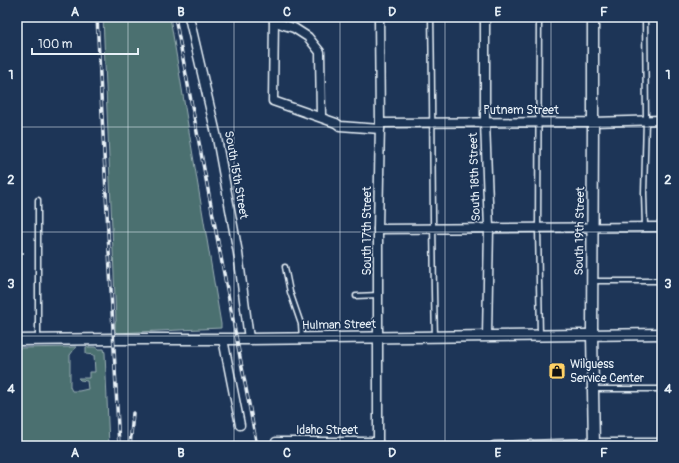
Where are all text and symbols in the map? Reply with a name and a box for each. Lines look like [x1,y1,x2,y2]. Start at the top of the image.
text: A [71,4,80,20]
text: B [177,4,185,20]
text: C [283,4,291,20]
text: D [388,4,396,20]
text: E [495,4,502,20]
text: F [600,4,608,20]
scale bar [32,30,138,56]
text: 100 m [38,37,73,52]
text: 1 [8,67,14,83]
text: 1 [665,67,671,83]
street label: Putnam Street [483,103,559,118]
street label: South 15th Street [221,130,251,220]
street label: South 18th Street [466,132,484,222]
text: 2 [7,172,15,188]
text: 2 [664,172,672,188]
street label: South 17th Street [360,186,375,276]
street label: South 19th Street [572,186,588,276]
text: 3 [7,276,15,292]
text: 3 [664,276,672,292]
street label: Hulman Street [302,317,376,333]
place label: Wilguess Service Center [570,357,645,386]
shop icon: Wilguess Service Center [547,361,567,381]
text: 4 [7,381,15,397]
text: 4 [664,381,672,397]
street label: Idaho Street [296,423,358,438]
text: A [71,445,80,461]
text: B [177,445,185,461]
text: C [283,445,291,461]
text: D [388,445,396,461]
text: E [495,445,502,461]
text: F [600,445,608,461]

